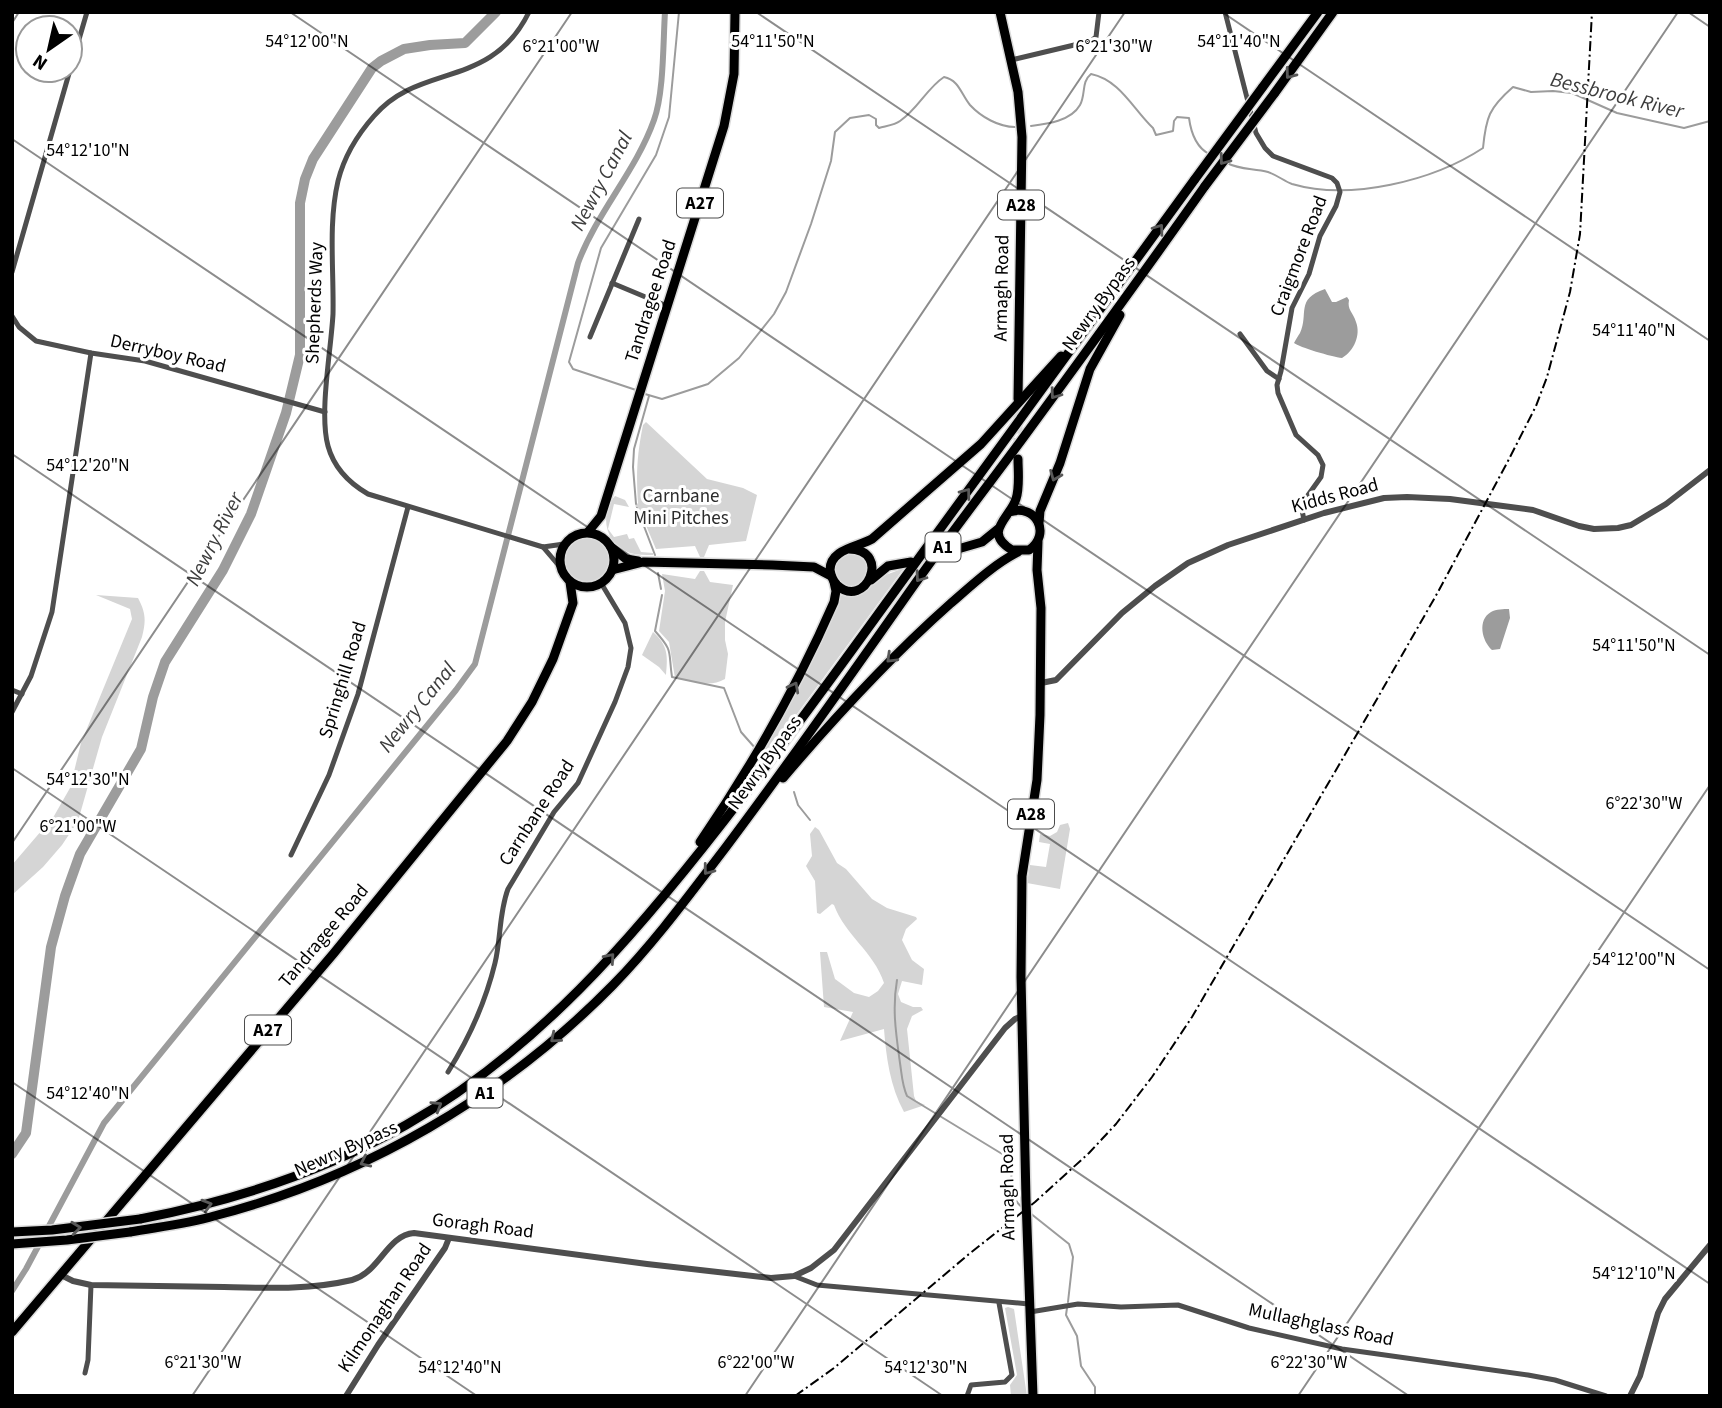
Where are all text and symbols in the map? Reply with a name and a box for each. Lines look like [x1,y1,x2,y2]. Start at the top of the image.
north arrow [14,14,84,84]
text: 54°12'00"N [265,29,349,54]
text: 54°11'50"N [731,29,815,54]
text: 54°11'40"N [1197,29,1281,54]
text: 6°21'00"W [523,34,600,59]
text: 6°21'30"W [1076,34,1153,59]
text: N [28,47,53,77]
water label: Bessbrook River [1547,64,1687,126]
one-way arrow [1286,66,1298,78]
water label: Newry Canal [562,125,640,236]
text: 54°12'10"N [46,138,130,163]
one-way arrow [1220,152,1233,164]
road number: A27 [677,188,723,218]
road number: A28 [998,190,1044,220]
street label: Craigmore Road [1264,192,1334,320]
one-way arrow [1151,224,1163,237]
street label: Armagh Road [988,234,1016,342]
street label: Tandragee Road [618,236,684,366]
street label: Shepherds Way [299,241,331,364]
street label: Newry Bypass [1056,251,1143,357]
text: 54°11'40"N [1592,318,1676,343]
street label: Derryboy Road [108,328,228,380]
one-way arrow [1051,386,1064,399]
text: 54°12'20"N [46,453,130,478]
one-way arrow [1049,469,1063,482]
street label: Kidds Road [1288,471,1382,521]
park label: Carnbane Mini Pitches [633,483,729,532]
water label: Newry River [178,486,251,591]
one-way arrow [958,488,970,501]
road number: A1 [926,532,960,562]
one-way arrow [916,569,928,582]
street label: Springhill Road [312,618,374,742]
text: 54°11'50"N [1592,633,1676,658]
one-way arrow [886,650,899,663]
water label: Newry Canal [371,655,463,759]
one-way arrow [786,682,800,694]
street label: Newry Bypass [722,710,809,816]
street label: Carnbane Road [493,755,581,871]
text: 54°12'30"N [46,767,130,792]
text: 6°22'30"W [1606,791,1683,816]
road number: A28 [1008,800,1054,828]
text: 6°21'00"W [40,814,117,839]
one-way arrow [703,862,716,875]
street label: Tandragee Road [273,878,375,994]
text: 54°12'00"N [1592,947,1676,972]
one-way arrow [602,953,614,966]
road number: A27 [245,1015,291,1044]
one-way arrow [551,1030,564,1042]
road number: A1 [468,1078,503,1108]
text: 54°12'40"N [46,1081,130,1106]
one-way arrow [430,1101,443,1114]
street label: Newry Bypass [290,1114,402,1184]
street label: Armagh Road [994,1133,1022,1241]
one-way arrow [360,1154,372,1168]
one-way arrow [201,1198,213,1213]
street label: Goragh Road [431,1206,535,1246]
one-way arrow [71,1221,82,1236]
street label: Kilmonaghan Road [332,1238,438,1378]
text: 54°12'10"N [1592,1261,1676,1286]
street label: Mullaghglass Road [1246,1296,1396,1354]
text: 6°21'30"W [165,1350,242,1375]
text: 6°22'00"W [718,1350,795,1375]
text: 6°22'30"W [1271,1350,1348,1375]
text: 54°12'40"N [418,1355,502,1380]
text: 54°12'30"N [884,1355,968,1380]

